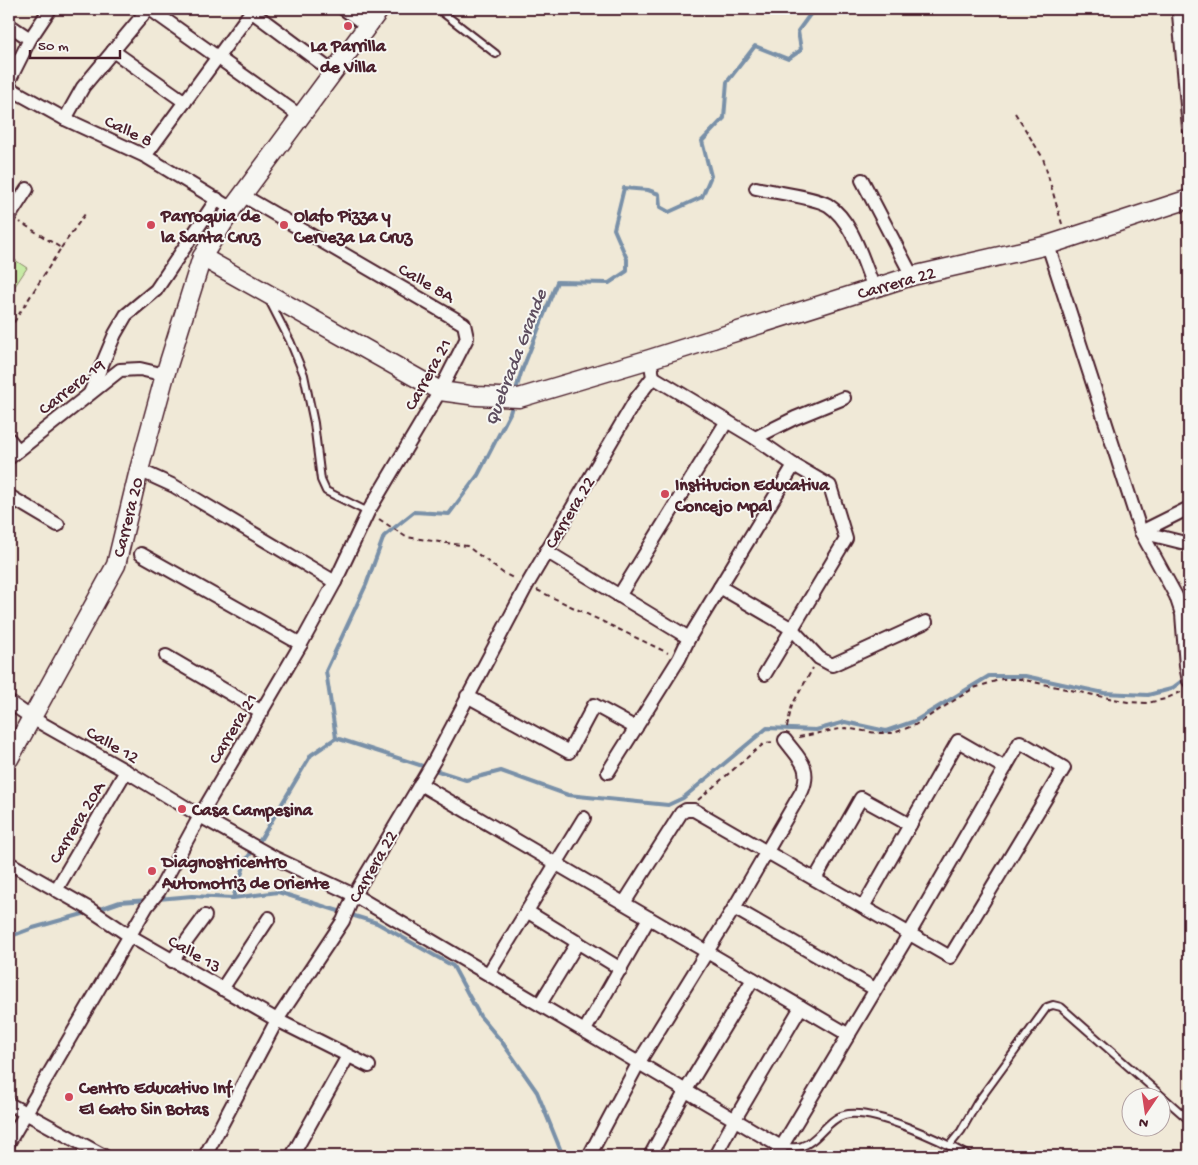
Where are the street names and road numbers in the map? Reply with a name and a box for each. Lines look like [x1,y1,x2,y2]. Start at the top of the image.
street label: Calle 8 [100,112,156,153]
street label: Calle 8A [394,260,459,309]
street label: Carrera 22 [855,263,938,306]
street label: Carrera 21 [401,336,457,415]
street label: Carrera 19 [35,355,110,420]
street label: Carrera 22 [542,473,601,553]
street label: Carrera 20 [109,476,149,560]
street label: Carrera 21 [205,690,263,768]
street label: Calle 12 [82,723,142,770]
street label: Carrera 20A [45,777,112,868]
street label: Carrera 22 [345,827,403,907]
street label: Calle 13 [163,932,224,979]

